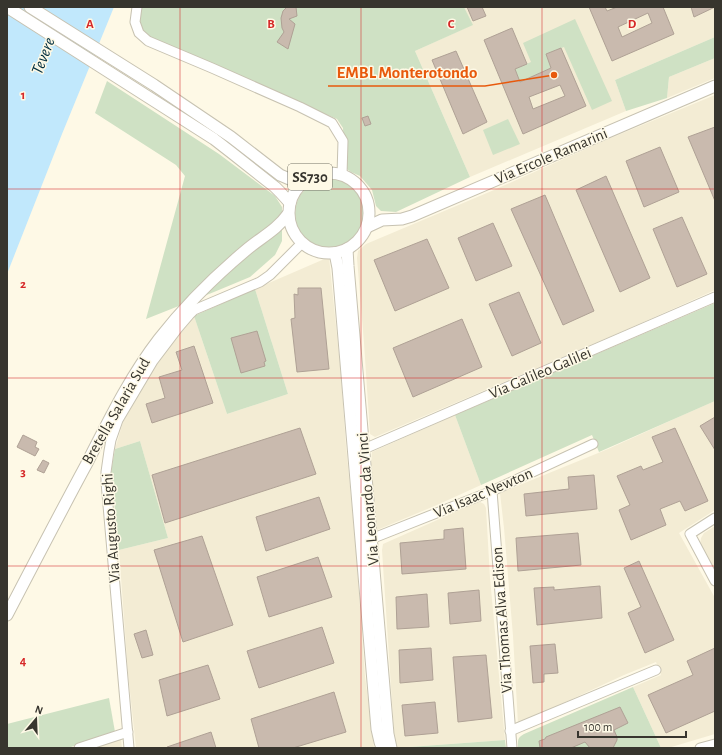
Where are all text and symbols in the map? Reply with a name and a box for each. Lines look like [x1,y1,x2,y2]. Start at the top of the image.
text: A [86,18,94,31]
text: B [267,18,275,31]
text: C [448,18,455,31]
text: D [628,18,637,31]
water label: Tevere [28,35,58,77]
callout: EMBL Monterotondo [328,57,485,86]
text: EMBL Monterotondo [337,64,477,81]
text: 1 [21,89,25,102]
street label: Via Ercole Ramarini [492,125,610,187]
road number: SS730 [288,164,332,190]
text: 2 [20,278,26,291]
street label: Via Galileo Galilei [487,344,593,402]
street label: Bretella Salaria Sud [79,355,153,467]
street label: Via Leonardo da Vinci [354,432,382,566]
street label: Via Isaac Newton [431,465,535,521]
text: 3 [20,466,26,479]
street label: Via Augusto Righi [99,473,123,583]
street label: Via Thomas Alva Edison [489,546,515,694]
text: 4 [20,655,27,668]
north arrow [16,699,56,739]
text: N [34,704,45,716]
scale bar [578,713,686,739]
text: 100 m [584,721,612,733]

